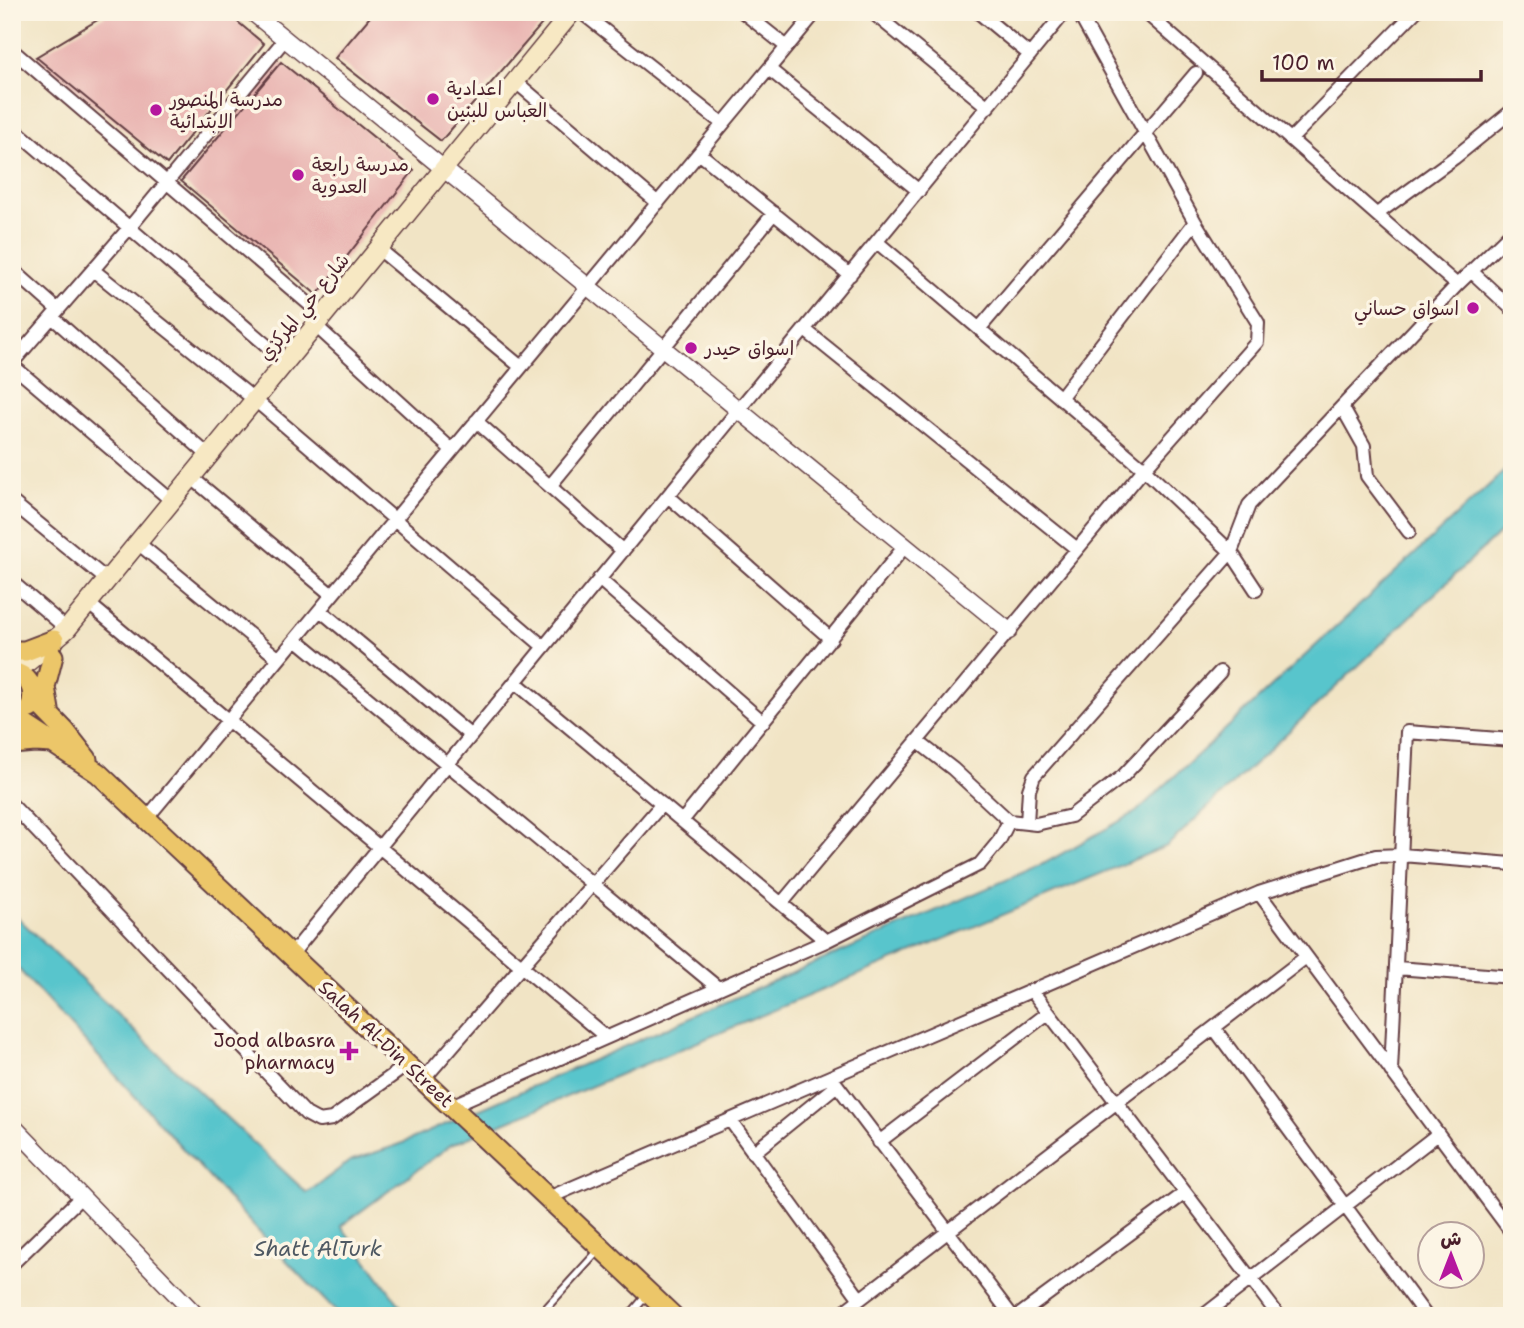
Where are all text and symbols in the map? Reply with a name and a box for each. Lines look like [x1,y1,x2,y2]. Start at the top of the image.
scale bar [1262,38,1480,82]
text: 100 m [1272,49,1335,77]
place label: اعدادية العباس للبنين [447,76,547,123]
place label: مدرسة المنصور الابتدائية [168,87,283,134]
marker: اعدادية العباس للبنين [425,91,441,107]
marker: مدرسة المنصور الابتدائية [148,102,164,118]
place label: مدرسة رابعة العدوية [312,152,409,199]
marker: مدرسة رابعة العدوية [290,167,306,183]
street label: شارع حي المركزي [253,248,358,368]
place label: اسواق حساني [1354,296,1459,325]
marker: اسواق حساني [1465,300,1481,316]
place label: اسواق حيدر [703,336,794,361]
marker: اسواق حيدر [683,340,699,356]
street label: Salah Al-Din Street [313,975,459,1113]
place label: Jood albasra pharmacy [213,1028,335,1075]
marker: Jood albasra pharmacy [341,1043,357,1059]
north arrow [1416,1220,1486,1290]
text: ش [1441,1226,1462,1251]
water label: Shatt AlTurk [254,1235,382,1263]

